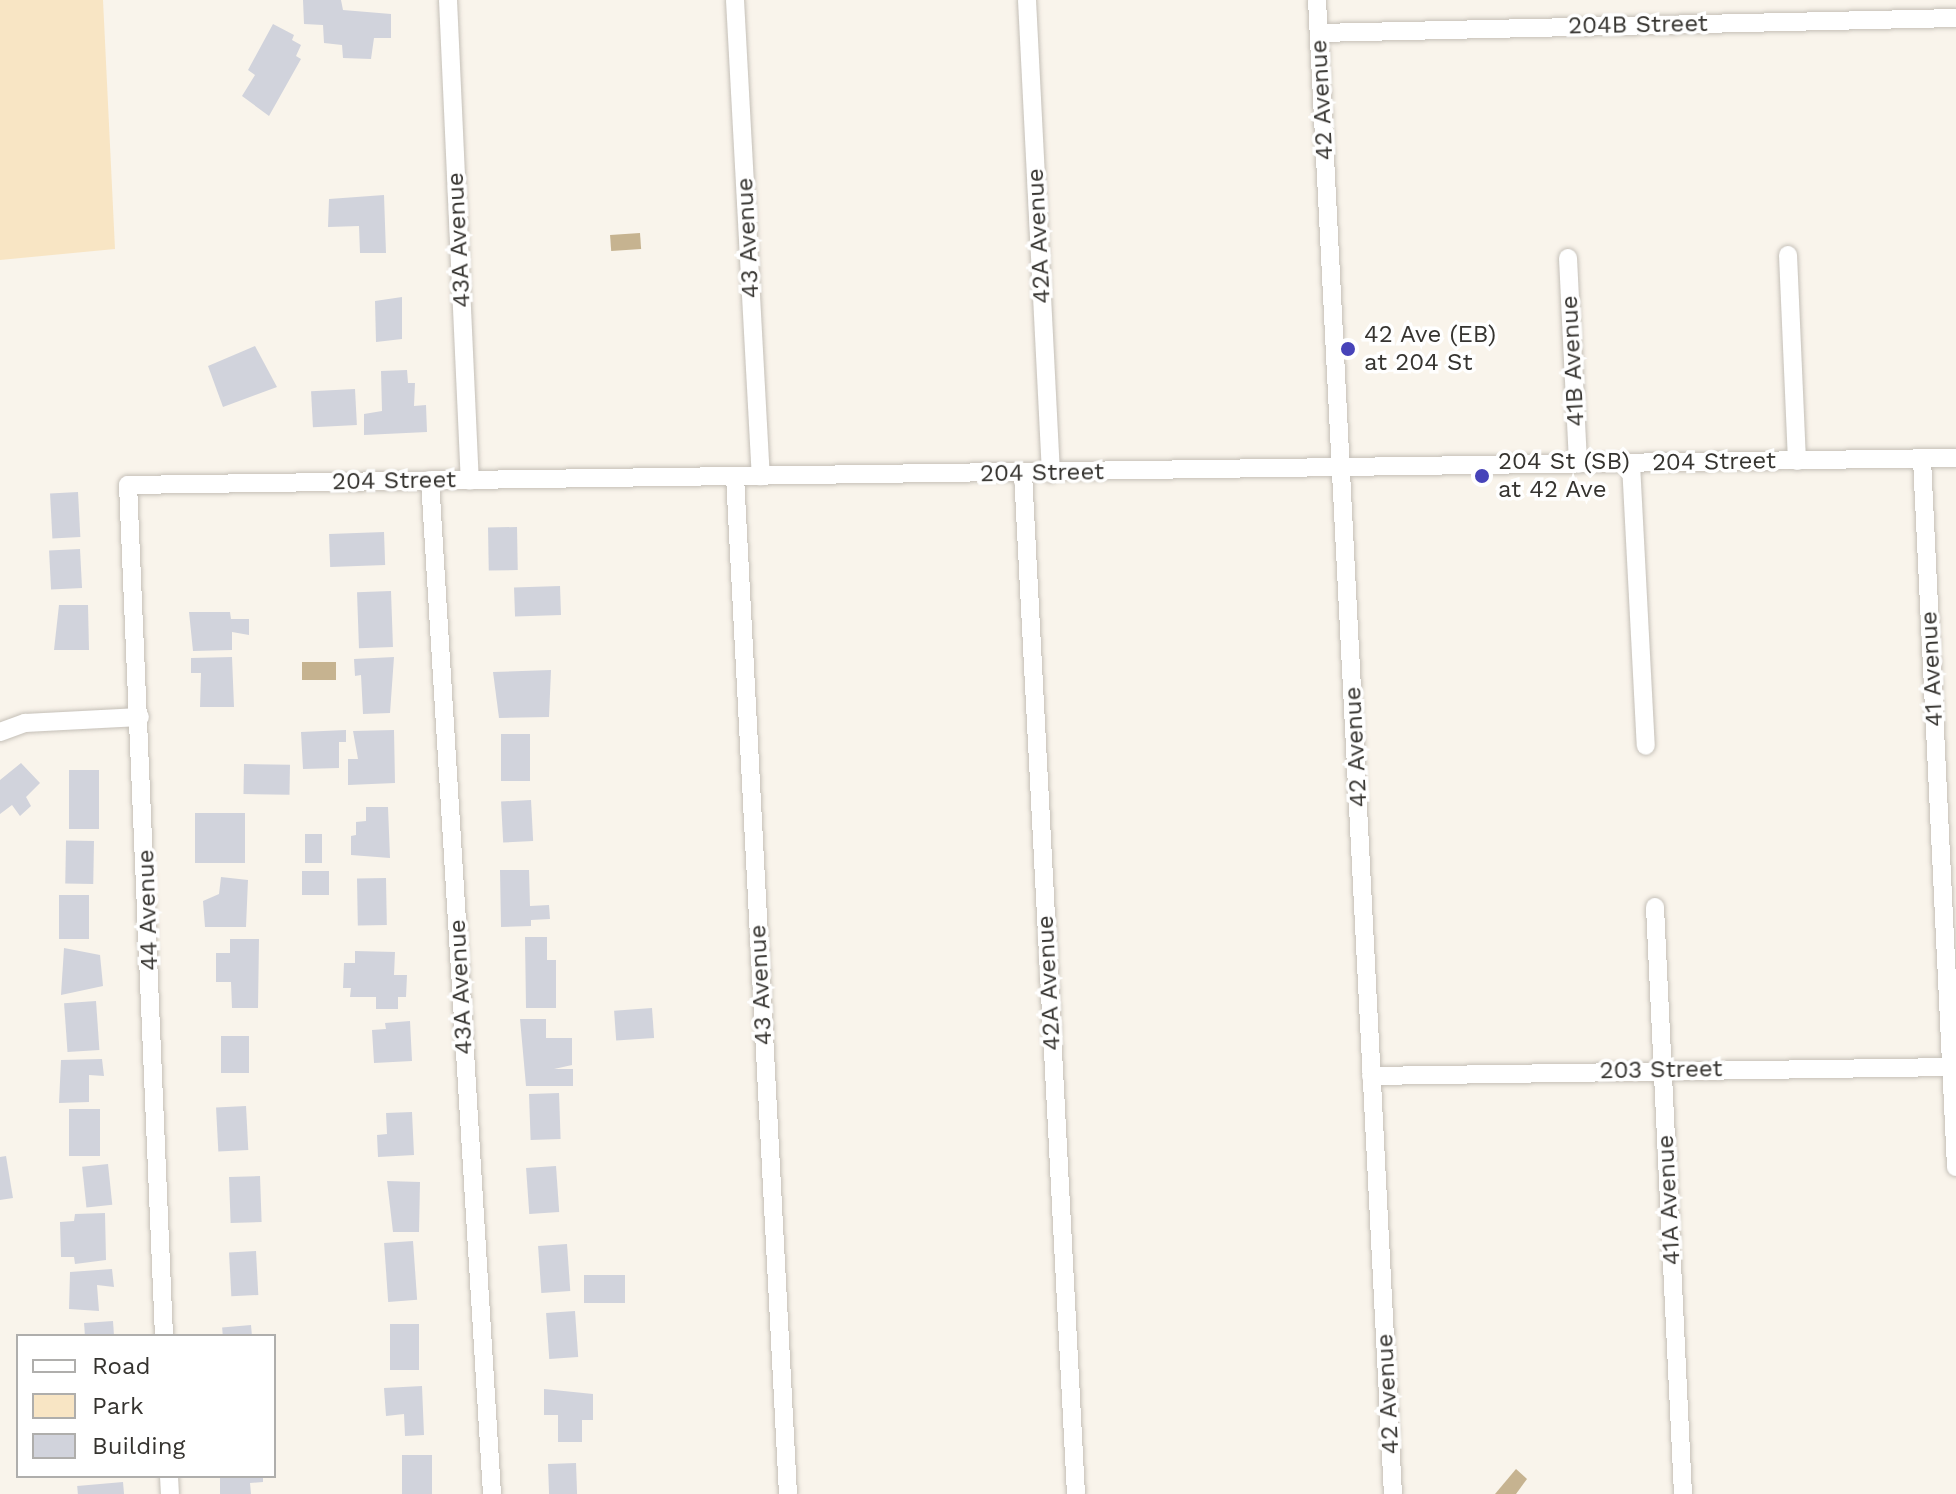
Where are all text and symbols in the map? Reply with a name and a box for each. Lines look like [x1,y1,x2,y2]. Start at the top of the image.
street label: 204B Street [1568,9,1708,41]
street label: 42 Avenue [1304,38,1340,162]
street label: 42A Avenue [1021,167,1057,305]
street label: 43A Avenue [441,171,477,309]
street label: 43 Avenue [730,176,766,300]
street label: 41B Avenue [1555,294,1591,428]
place label: 42 Ave (EB) at 204 St [1364,321,1497,377]
marker: 42 Ave (EB) at 204 St [1339,340,1357,358]
street label: 204 Street [1652,447,1776,477]
place label: 204 St (SB) at 42 Ave [1498,448,1630,504]
street label: 204 Street [980,458,1104,488]
street label: 204 Street [332,466,456,496]
marker: 204 St (SB) at 42 Ave [1473,467,1491,485]
street label: 41 Avenue [1915,610,1949,728]
street label: 42 Avenue [1338,685,1374,809]
street label: 44 Avenue [131,848,165,972]
street label: 42A Avenue [1031,914,1067,1052]
street label: 43A Avenue [443,918,479,1056]
street label: 43 Avenue [743,923,779,1047]
street label: 203 Street [1599,1055,1723,1085]
street label: 41A Avenue [1651,1133,1687,1267]
street label: 42 Avenue [1370,1332,1406,1456]
legend [16,1334,276,1478]
text: Road [92,1352,151,1380]
text: Park [92,1392,144,1420]
text: Building [92,1432,185,1460]

